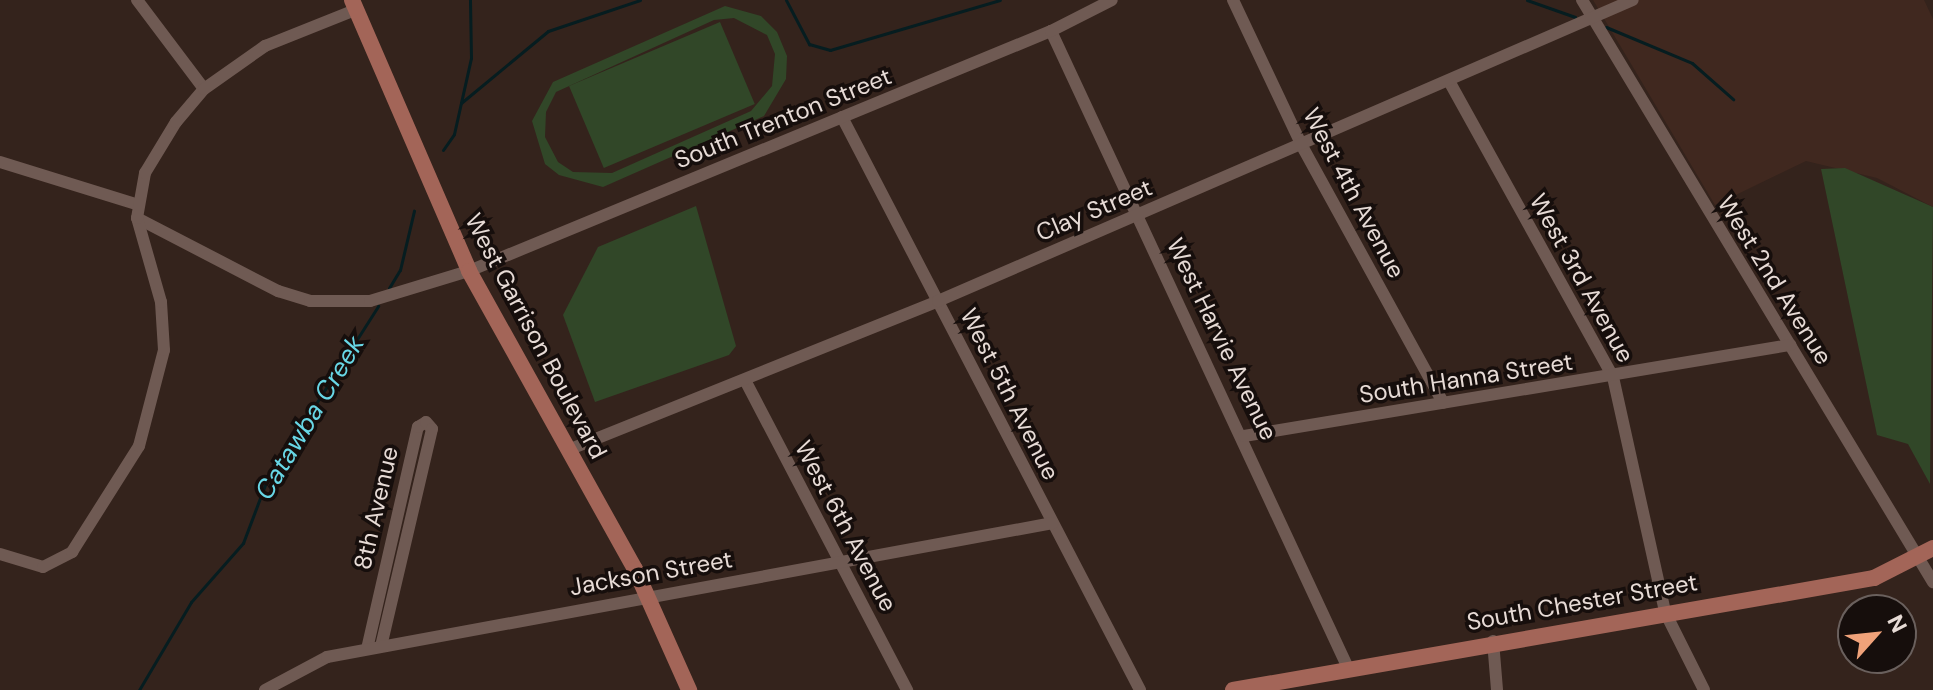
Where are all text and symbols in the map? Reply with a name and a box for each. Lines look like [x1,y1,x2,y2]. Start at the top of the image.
street label: South Trenton Street [671,61,895,175]
street label: West 4th Avenue [1297,103,1411,283]
street label: Clay Street [1032,173,1156,247]
street label: West 3rd Avenue [1524,189,1640,367]
street label: West 2nd Avenue [1712,190,1838,370]
street label: West Garrison Boulevard [459,208,613,464]
street label: West Harvie Avenue [1161,233,1283,445]
street label: West 5th Avenue [954,303,1066,485]
water label: Catawba Creek [249,330,371,506]
street label: South Hanna Street [1357,347,1575,409]
street label: West 6th Avenue [789,436,903,616]
street label: 8th Avenue [348,444,404,572]
street label: Jackson Street [567,545,735,601]
street label: South Chester Street [1464,568,1700,636]
north arrow [1837,594,1917,674]
text: N [1880,610,1914,638]

